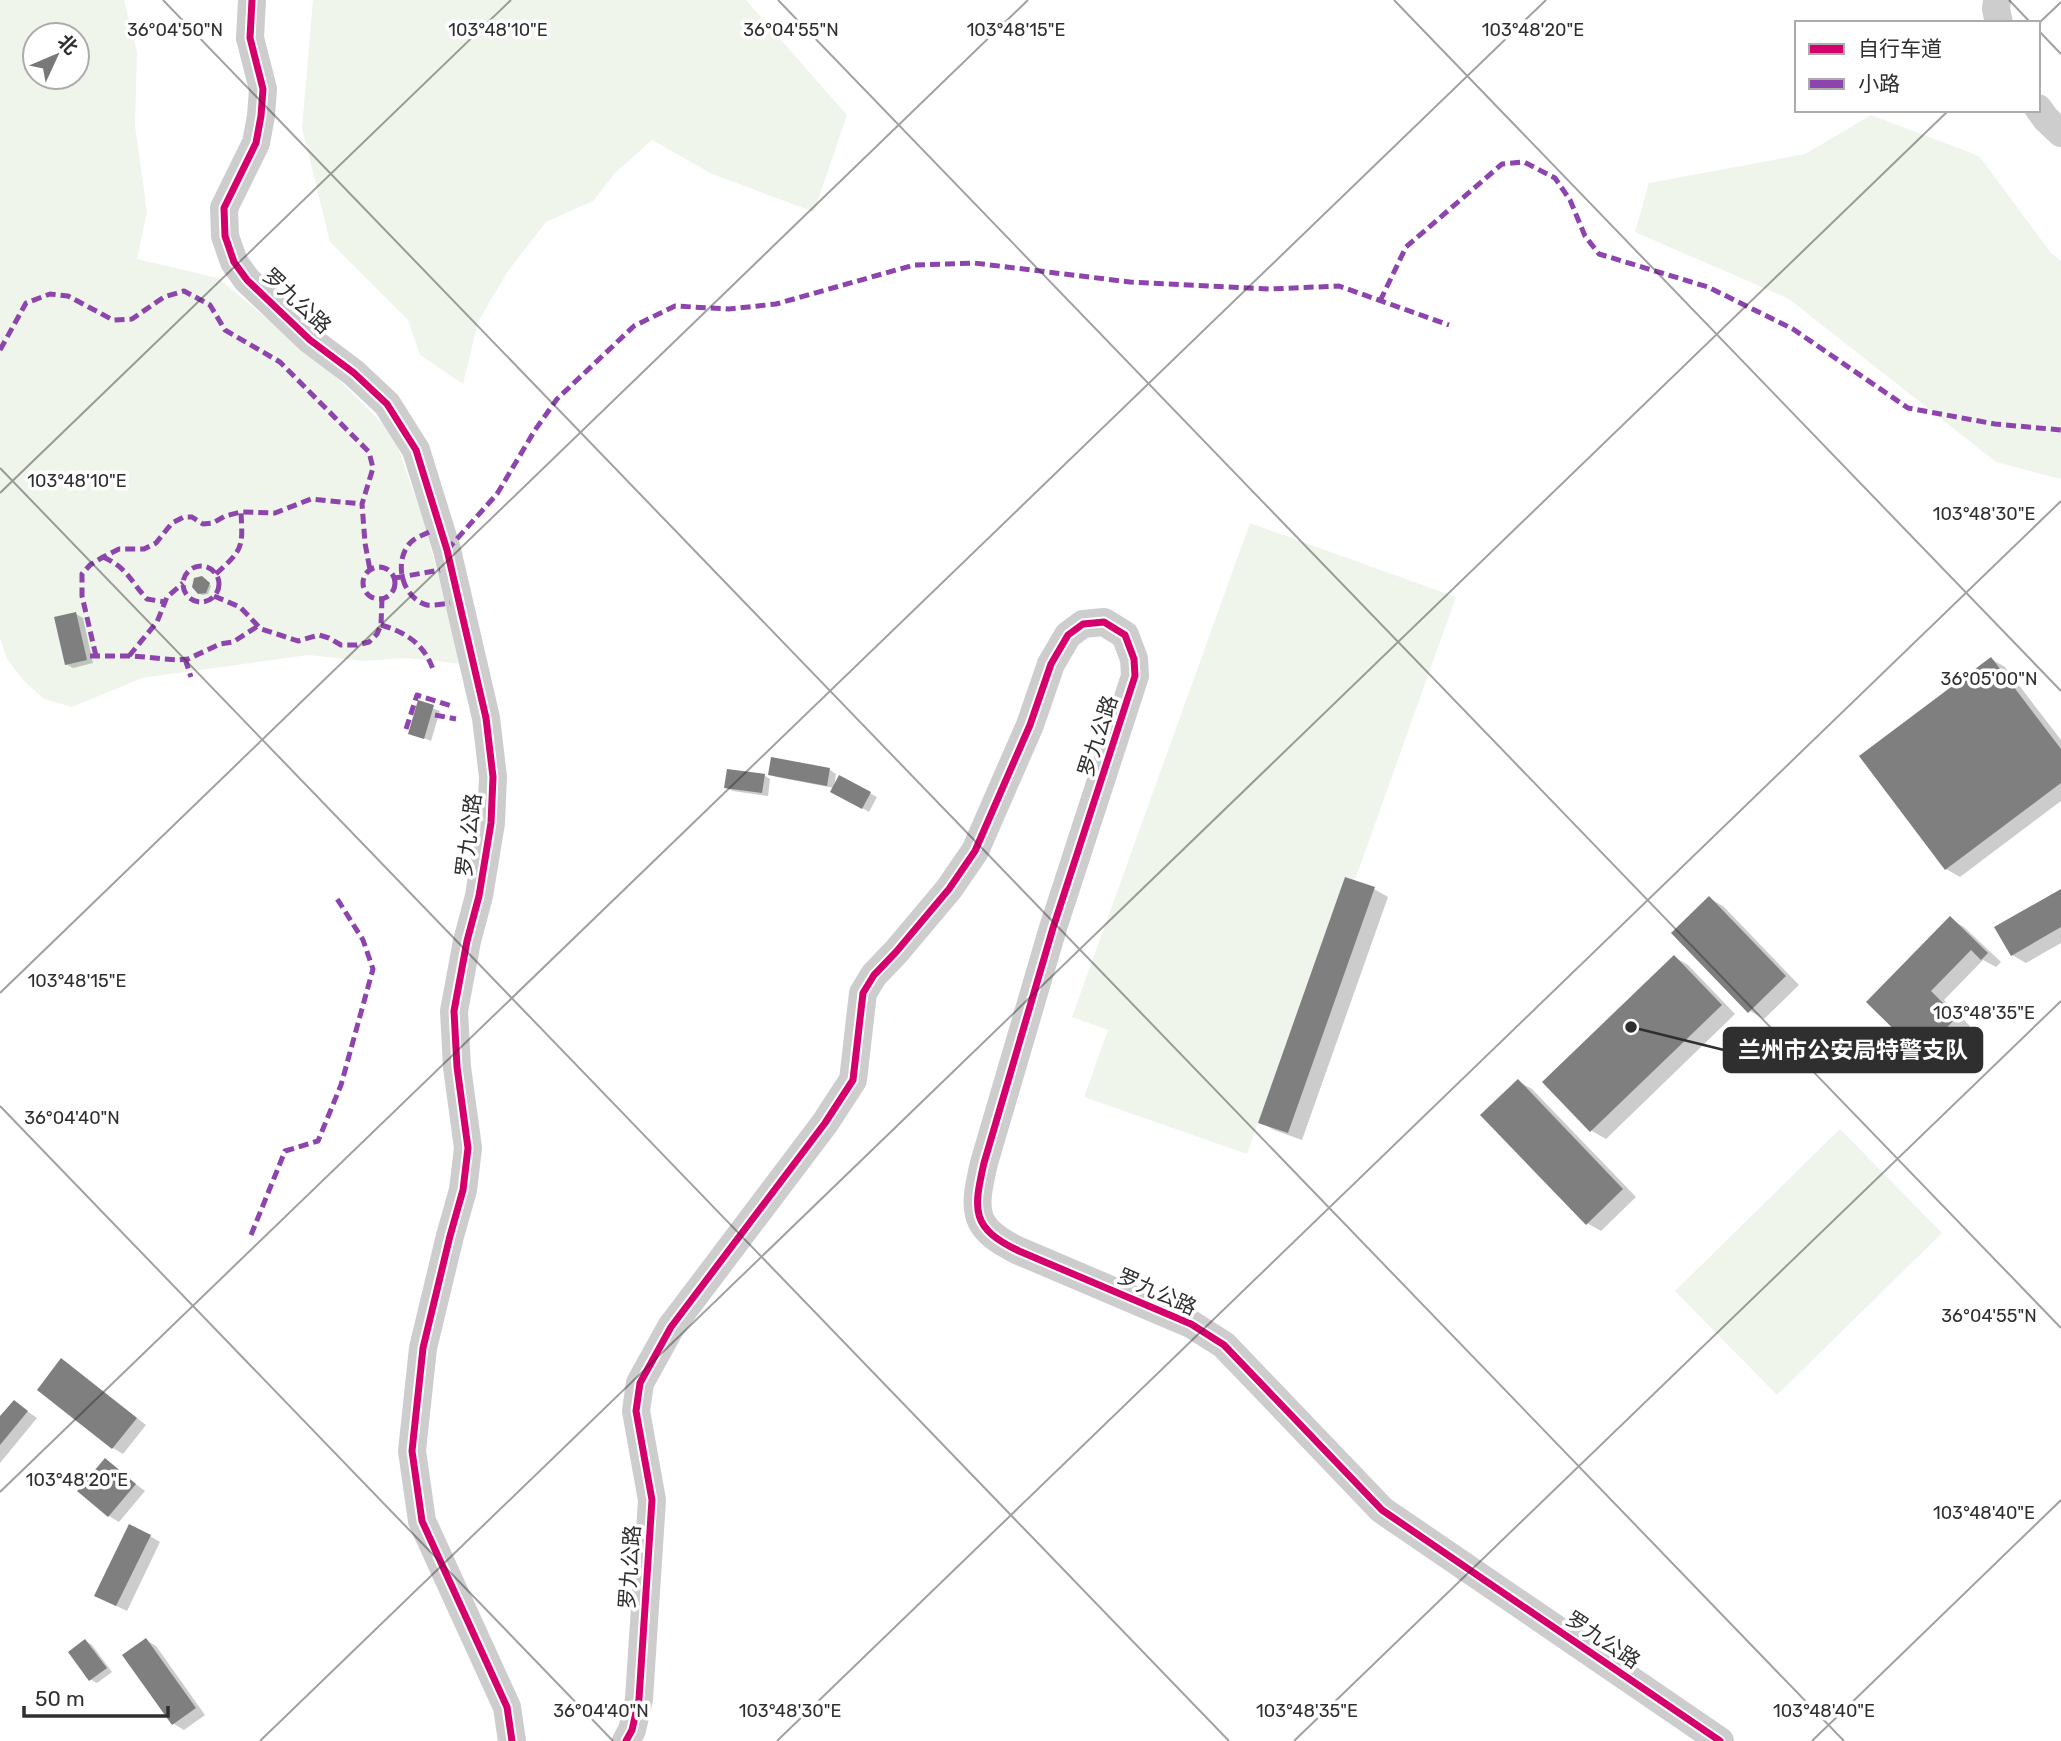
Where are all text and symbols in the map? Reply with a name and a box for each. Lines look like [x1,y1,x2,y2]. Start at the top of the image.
text: 36°04'50"N [127,19,223,41]
text: 103°48'10"E [448,19,548,41]
text: 36°04'55"N [743,19,839,41]
text: 103°48'15"E [967,19,1065,41]
text: 103°48'20"E [1482,19,1584,41]
north arrow [21,21,91,91]
legend [1795,21,2040,112]
text: 北 [53,30,83,59]
text: 自行车道 [1858,36,1942,61]
text: 小路 [1858,71,1900,96]
street label: 罗九公路 [258,263,337,338]
text: 103°48'10"E [27,470,127,492]
text: 103°48'30"E [1933,503,2035,525]
text: 36°05'00"N [1941,668,2037,690]
street label: 罗九公路 [1073,692,1122,780]
street label: 罗九公路 [451,792,486,878]
text: 103°48'15"E [28,970,126,992]
text: 103°48'35"E [1933,1002,2035,1024]
callout: 兰州市公安局特警支队 [1724,1028,1982,1072]
text: 兰州市公安局特警支队 [1738,1036,1968,1064]
text: 36°04'40"N [24,1107,120,1129]
street label: 罗九公路 [1114,1263,1201,1320]
text: 36°04'55"N [1941,1305,2037,1327]
text: 103°48'20"E [26,1469,128,1491]
text: 103°48'40"E [1933,1502,2035,1524]
street label: 罗九公路 [614,1524,645,1610]
street label: 罗九公路 [1561,1606,1645,1673]
scale bar [24,1674,168,1718]
text: 50 m [35,1686,85,1711]
text: 36°04'40"N [553,1700,649,1722]
text: 103°48'30"E [739,1700,841,1722]
text: 103°48'35"E [1256,1700,1358,1722]
text: 103°48'40"E [1773,1700,1875,1722]

